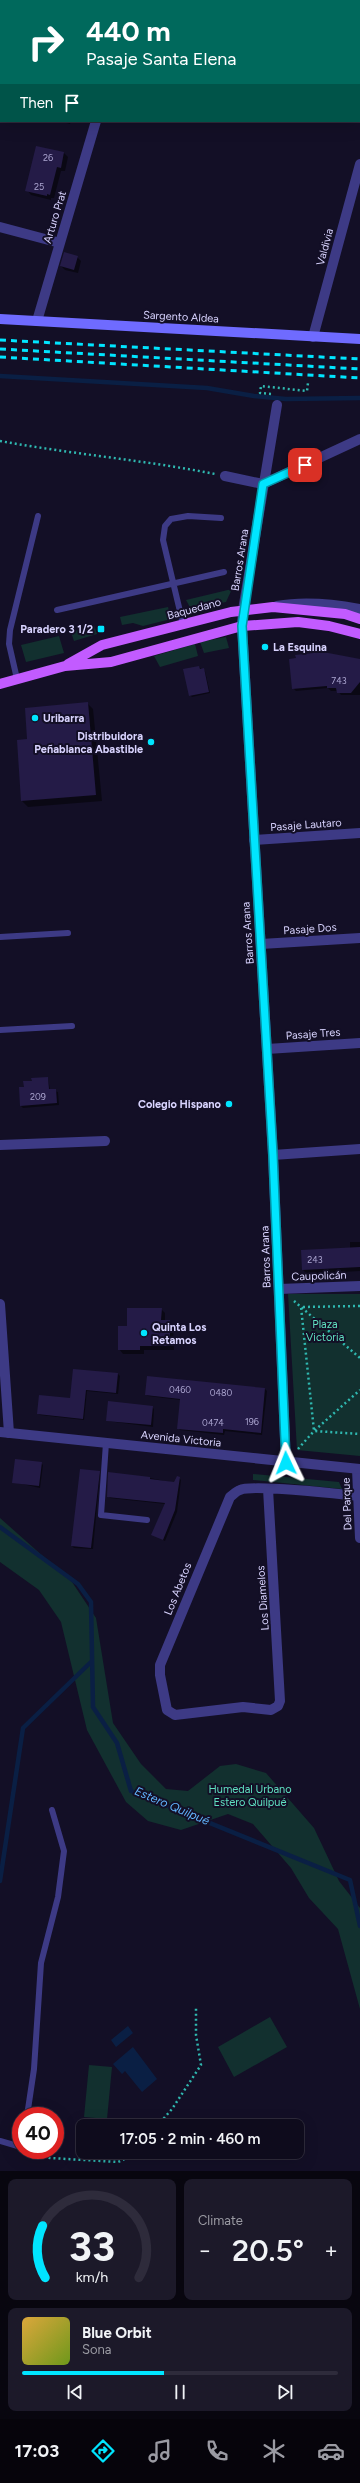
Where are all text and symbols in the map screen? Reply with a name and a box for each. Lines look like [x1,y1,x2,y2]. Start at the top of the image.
text: 440 m [86,14,171,48]
icon: right [20,16,72,68]
text: Pasaje Santa Elena [86,48,236,70]
icon: arrive [61,92,83,114]
text: Then [20,94,53,112]
house number: 26 [43,152,53,163]
house number: 25 [34,181,44,192]
street label: Arturo Prat [41,189,69,245]
street label: Valdivia [314,227,336,267]
street label: Sargento Aldea [143,309,219,325]
pin [288,448,322,482]
icon: arrive [294,454,316,476]
street label: Barros Arana [229,528,251,592]
street label: Baquedano [166,596,222,622]
place label: Paradero 3 1/2 [20,623,93,636]
marker: Paradero 3 1/2 [96,624,106,634]
place label: La Esquina [273,641,327,654]
marker: La Esquina [260,642,270,652]
house number: 743 [331,675,347,686]
place label: Uribarra [43,712,85,725]
marker: Uribarra [30,713,40,723]
place label: Distribuidora Peñablanca Abastible [34,730,143,756]
marker: Distribuidora Peñablanca Abastible [146,737,156,747]
street label: Pasaje Lautaro [270,816,342,834]
street label: Barros Arana [239,901,257,965]
street label: Pasaje Dos [283,921,337,937]
street label: Pasaje Tres [285,1026,341,1042]
house number: 209 [30,1091,46,1102]
place label: Colegio Hispano [138,1098,222,1111]
marker: Colegio Hispano [224,1099,234,1109]
street label: Barros Arana [258,1226,274,1288]
house number: 243 [307,1254,323,1265]
street label: Caupolicán [291,1269,347,1283]
park label: Plaza Victoria [306,1318,344,1344]
place label: Quinta Los Retamos [152,1321,206,1347]
marker: Quinta Los Retamos [139,1328,149,1338]
house number: 0460 [169,1384,191,1395]
house number: 0480 [210,1387,233,1398]
house number: 196 [245,1416,259,1427]
house number: 0474 [202,1417,224,1428]
street label: Avenida Victoria [140,1428,222,1450]
position arrow [265,1442,307,1484]
street label: Del Parque [340,1477,354,1531]
street label: Los Abetos [162,1561,194,1617]
street label: Los Diamelos [254,1565,272,1631]
park label: Humedal Urbano Estero Quilpué [208,1783,292,1809]
water label: Estero Quilpué [133,1784,212,1828]
speed limit sign: 40 [12,2107,64,2159]
text: 17:05 · 2 min · 460 m [120,2130,260,2148]
text: Climate [198,2213,243,2228]
text: 33 [69,2220,115,2270]
text: 20.5° [232,2232,304,2269]
text: − [198,2237,212,2264]
text: + [324,2237,338,2264]
text: km/h [76,2267,108,2285]
text: Blue Orbit [82,2324,152,2342]
text: Sona [82,2342,111,2357]
icon: previous [64,2381,86,2403]
icon: pause [169,2381,191,2403]
icon: next [274,2381,296,2403]
icon: directions [89,2437,117,2465]
icon: music [146,2437,174,2465]
icon: phone [203,2437,231,2465]
icon: climate [260,2437,288,2465]
icon: car [317,2437,345,2465]
text: 17:03 [15,2440,59,2462]

